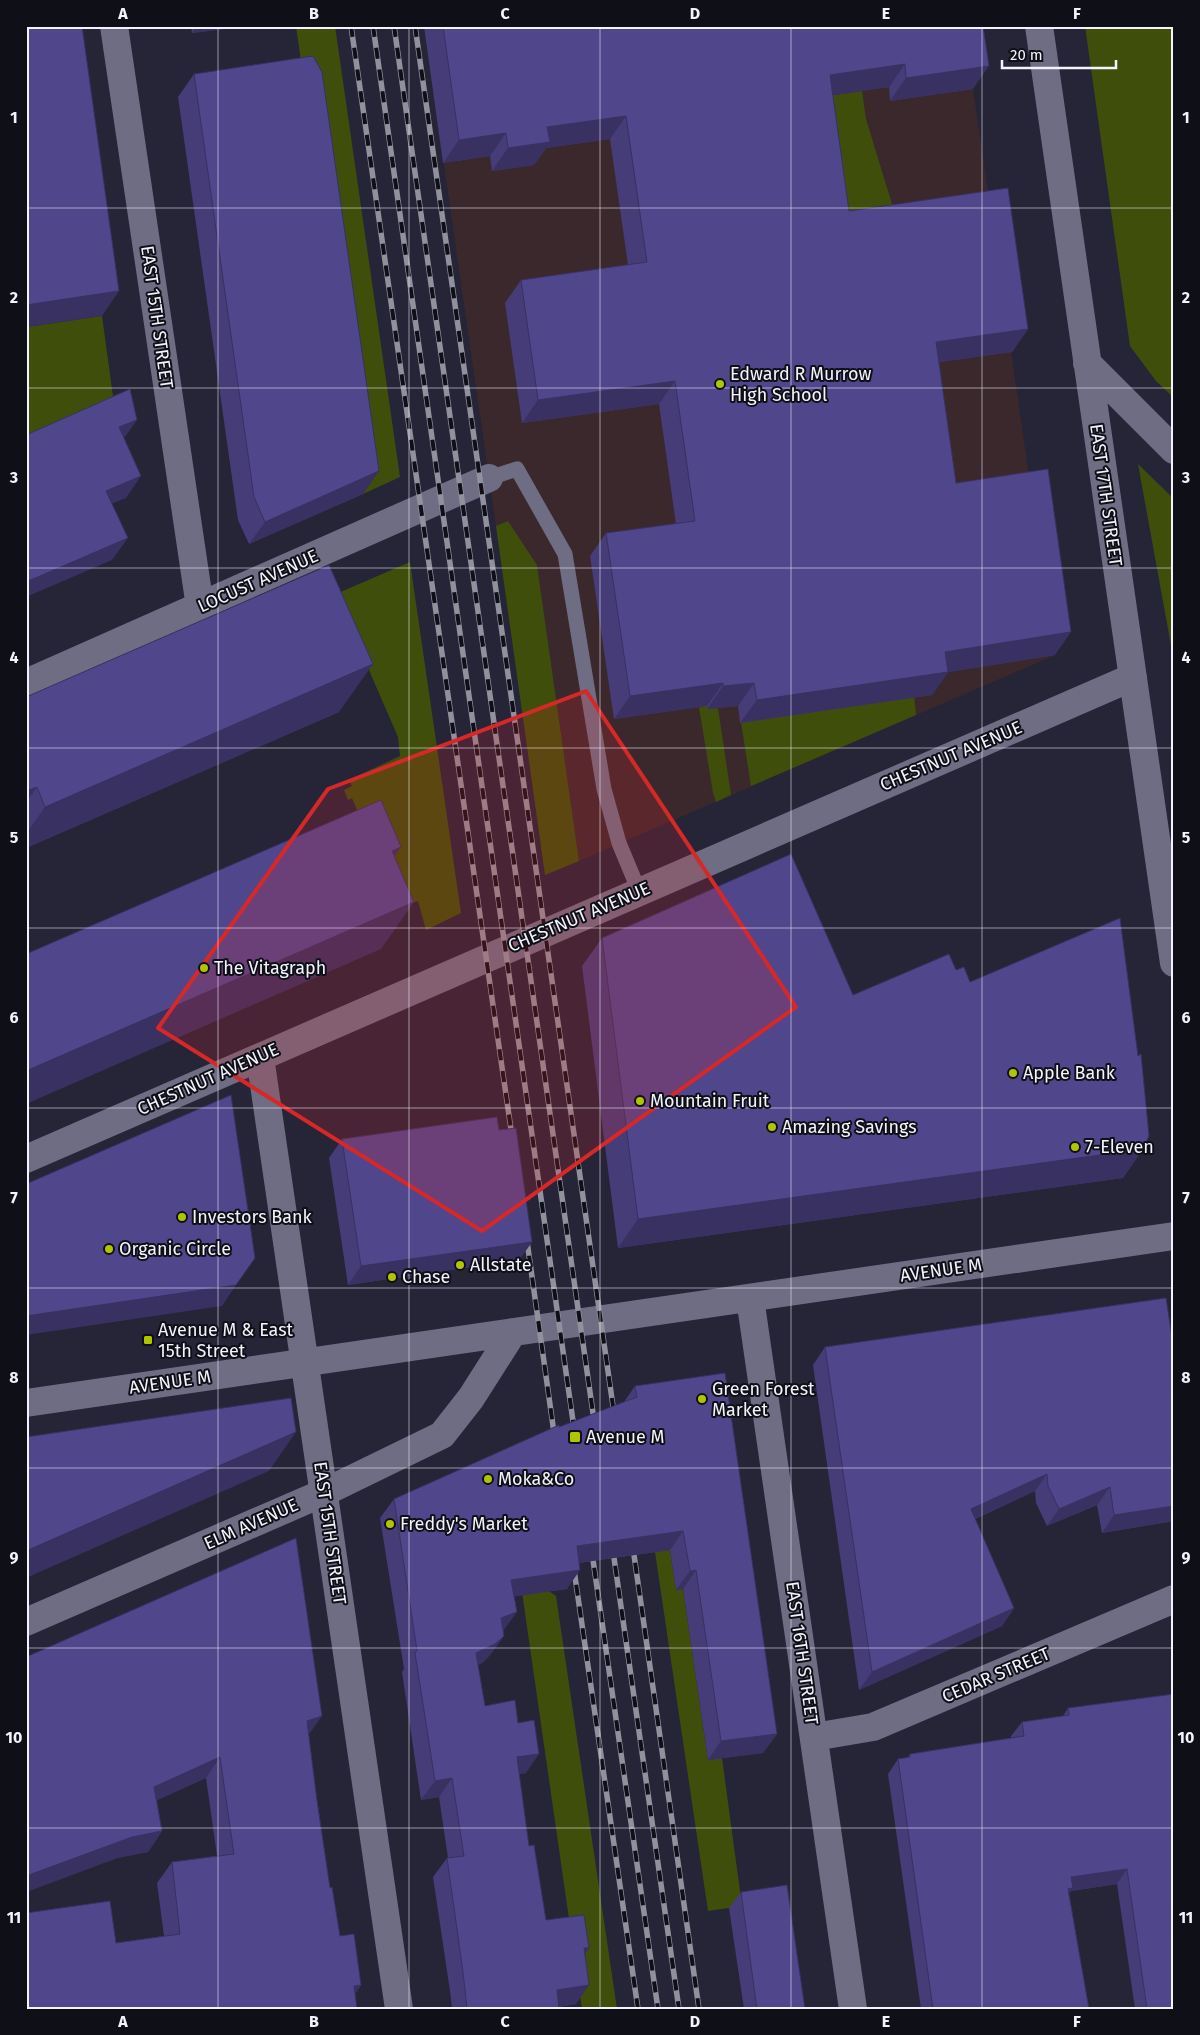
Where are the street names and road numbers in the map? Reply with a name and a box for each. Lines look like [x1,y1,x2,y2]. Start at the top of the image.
street label: EAST 15TH STREET [136,244,178,391]
street label: EAST 17TH STREET [1085,422,1127,568]
street label: LOCUST AVENUE [194,545,322,617]
street label: CHESTNUT AVENUE [877,716,1025,796]
street label: CHESTNUT AVENUE [505,877,653,957]
street label: CHESTNUT AVENUE [134,1038,282,1120]
street label: AVENUE M [899,1253,983,1287]
street label: AVENUE M [128,1365,212,1399]
street label: EAST 15TH STREET [309,1460,351,1607]
street label: ELM AVENUE [201,1493,301,1555]
street label: EAST 16TH STREET [781,1580,823,1727]
street label: CEDAR STREET [939,1642,1054,1708]

